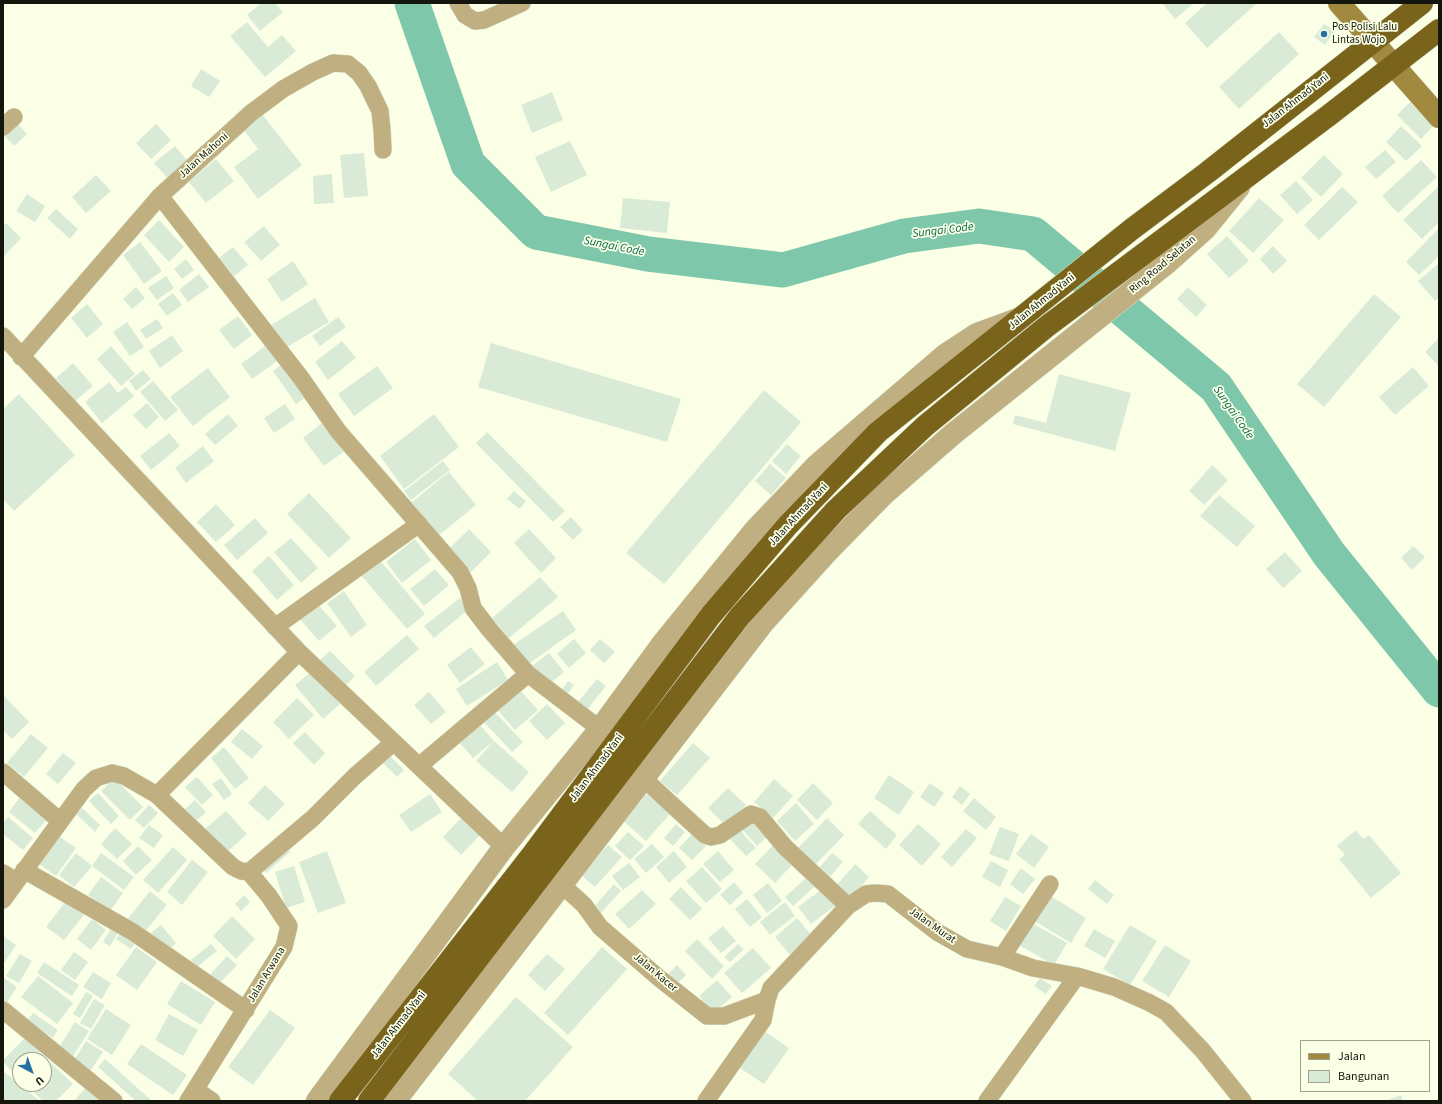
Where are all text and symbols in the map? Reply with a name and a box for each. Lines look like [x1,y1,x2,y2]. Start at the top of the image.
place label: Pos Polisi Lalu Lintas Wojo [1332,21,1397,47]
marker: Pos Polisi Lalu Lintas Wojo [1319,29,1329,39]
street label: Jalan Ahmad Yani [1260,71,1332,131]
street label: Jalan Mahoni [177,130,231,182]
water label: Sungai Code [912,220,974,242]
street label: Ring Road Selatan [1127,233,1199,297]
water label: Sungai Code [582,234,646,260]
street label: Jalan Ahmad Yani [1006,271,1078,333]
water label: Sungai Code [1209,384,1257,442]
street label: Jalan Ahmad Yani [767,481,831,549]
street label: Jalan Ahmad Yani [567,732,627,804]
street label: Jalan Murat [906,905,958,947]
street label: Jalan Arwana [245,945,289,1005]
street label: Jalan Kacer [630,951,680,995]
street label: Jalan Ahmad Yani [369,989,429,1061]
legend [1300,1040,1430,1092]
text: Jalan [1338,1048,1365,1065]
north arrow [12,1052,52,1092]
text: Bangunan [1338,1068,1389,1085]
text: U [32,1073,47,1089]

